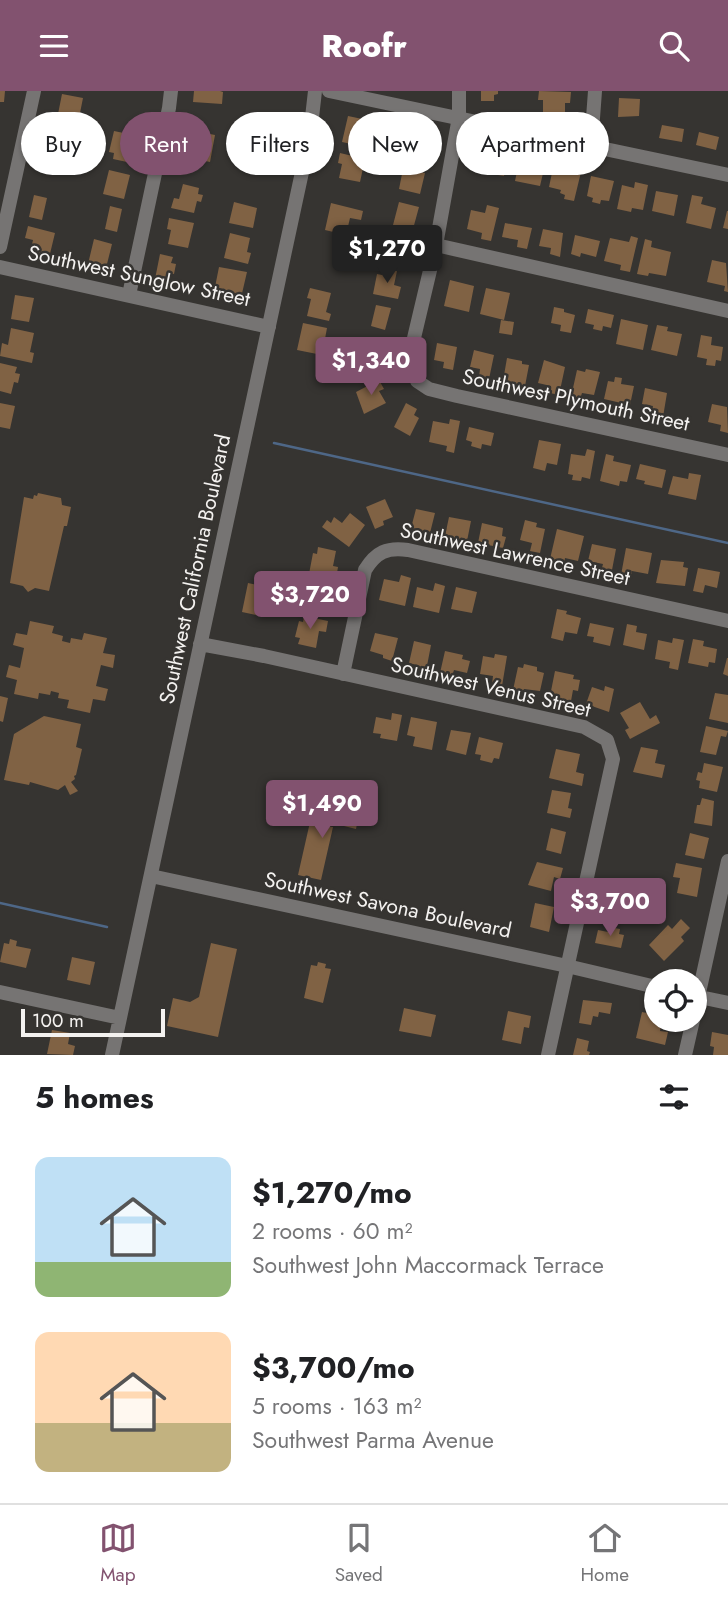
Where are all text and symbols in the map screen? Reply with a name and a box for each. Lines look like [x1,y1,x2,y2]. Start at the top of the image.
text: Roofr [321,23,407,69]
icon: menu [35,27,73,65]
icon: search [655,27,693,65]
chip: Buy [21,112,106,175]
chip: Rent [120,112,212,175]
chip: Filters [226,112,334,175]
chip: New [348,112,442,175]
chip: Apartment [456,112,609,175]
pin: $1,270 [330,225,444,285]
text: $1,270 [348,231,426,265]
street label: Southwest Sunglow Street [25,238,253,314]
pin: $1,340 [314,337,428,397]
text: $1,340 [331,343,411,377]
street label: Southwest Plymouth Street [460,361,692,439]
street label: Southwest California Boulevard [152,431,238,707]
street label: Southwest Lawrence Street [397,515,633,593]
pin: $3,720 [253,571,367,631]
text: $3,720 [270,577,350,611]
street label: Southwest Venus Street [388,649,594,725]
pin: $1,490 [265,781,379,840]
text: $1,490 [282,786,362,820]
street label: Southwest Savona Boulevard [262,864,514,946]
pin: $3,700 [553,879,667,938]
text: $3,700 [570,884,650,918]
map controls [644,969,707,1032]
button: locate [644,969,707,1032]
scale bar [21,1006,164,1038]
text: 100 m [32,1007,84,1034]
text: 5 homes [35,1076,154,1119]
icon: filters [655,1078,693,1116]
text: $1,270/mo [252,1171,412,1214]
icon: home [91,1185,175,1269]
text: 2 rooms · 60 m² [252,1214,412,1248]
text: Southwest John Maccormack Terrace [252,1248,604,1282]
text: $3,700/mo [252,1346,415,1389]
icon: home [91,1360,175,1444]
text: 5 rooms · 163 m² [252,1389,421,1423]
text: Southwest Parma Avenue [252,1423,494,1457]
tab: Map [99,1519,137,1588]
tab: Saved [335,1519,383,1588]
tab: Home [581,1519,629,1588]

